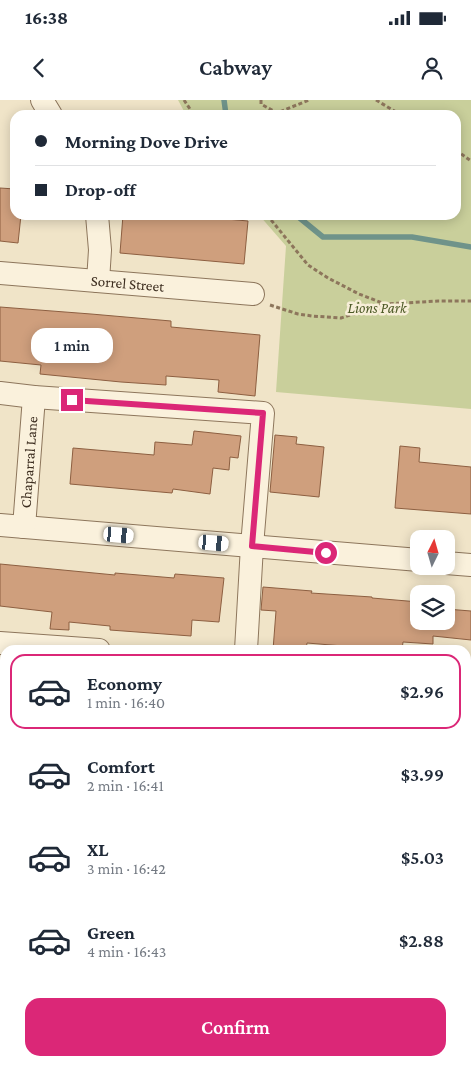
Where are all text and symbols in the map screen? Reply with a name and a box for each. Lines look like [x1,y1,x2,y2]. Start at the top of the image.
text: 16:38 [25,7,68,28]
icon: back [25,54,53,82]
icon: person [418,54,446,82]
text: Cabway [199,55,272,80]
text: Morning Dove Drive [65,131,228,152]
text: Drop-off [65,179,136,200]
street label: Sorrel Street [90,273,166,295]
park label: Lions Park [348,300,408,316]
callout: 1 min [31,328,113,362]
text: 1 min [54,337,90,354]
route end [61,389,83,411]
street label: Chaparral Lane [17,415,41,509]
car [103,526,134,544]
north arrow [410,530,455,575]
map controls [410,530,455,630]
car [198,534,229,552]
route start [315,542,337,564]
button: layers [410,585,455,630]
icon: car [27,669,72,714]
text: Economy [87,673,162,694]
text: $2.96 [400,681,444,702]
text: 1 min · 16:40 [87,694,165,711]
icon: car [27,752,72,797]
text: Comfort [87,756,155,777]
text: $3.99 [401,764,444,785]
text: 2 min · 16:41 [87,777,164,794]
icon: car [27,835,72,880]
text: XL [87,839,109,860]
text: $5.03 [401,847,444,868]
text: 3 min · 16:42 [87,860,166,877]
icon: car [27,918,72,963]
text: Green [87,922,135,943]
text: $2.88 [399,930,444,951]
text: 4 min · 16:43 [87,943,166,960]
button: Confirm [25,998,446,1056]

